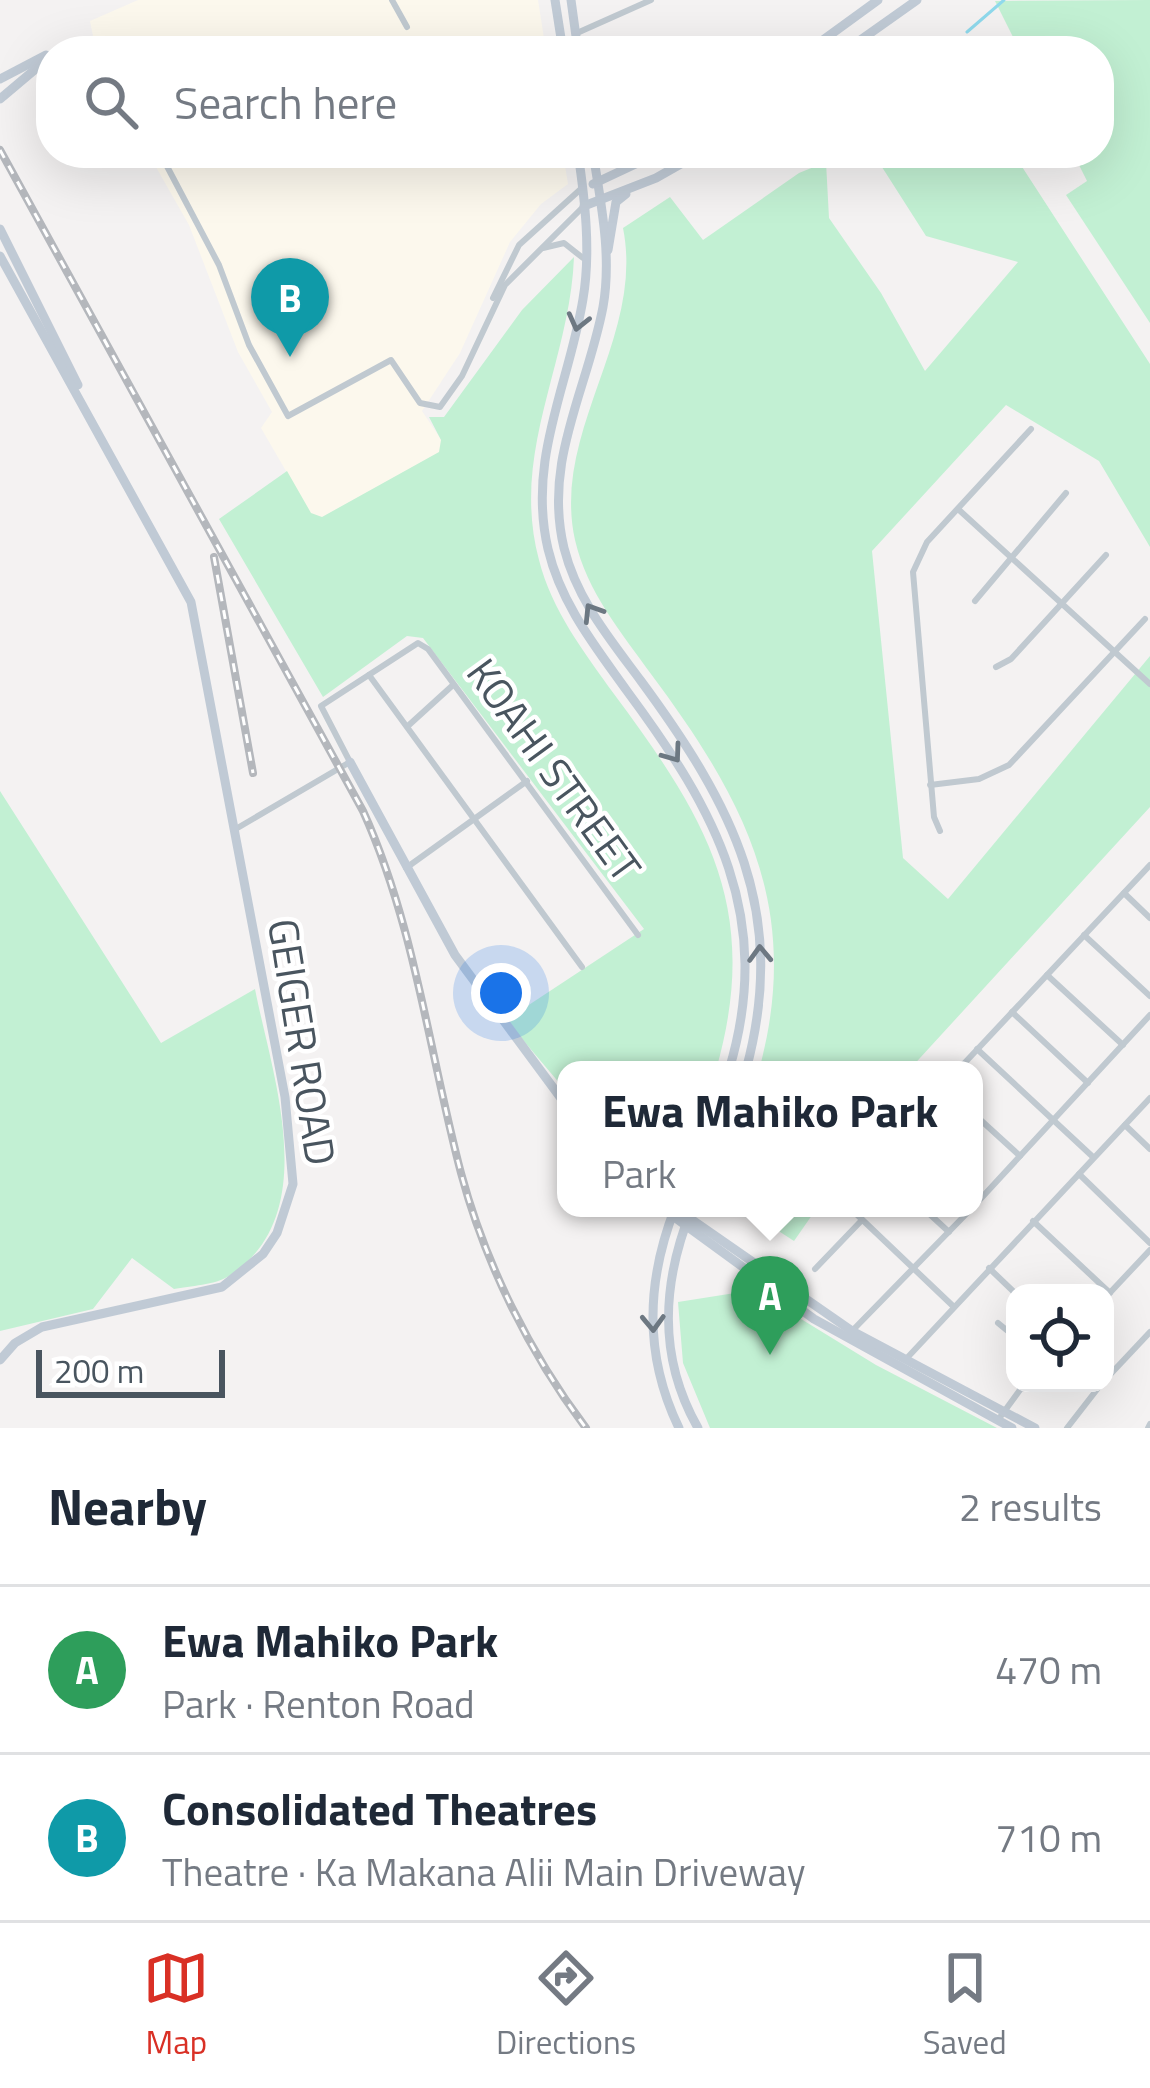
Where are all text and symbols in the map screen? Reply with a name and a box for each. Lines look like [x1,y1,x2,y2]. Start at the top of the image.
search box [36,36,1114,168]
text: Search here [174,68,397,136]
icon: search [78,69,144,135]
pin: B [251,258,329,357]
one-way arrow [567,311,592,332]
one-way arrow [584,603,606,625]
street label: KOAHI STREET [452,644,658,894]
one-way arrow [659,740,681,762]
street label: GEIGER ROAD [252,914,354,1170]
one-way arrow [748,944,774,963]
your location [471,963,531,1023]
popup [557,1061,983,1217]
text: Ewa Mahiko Park [602,1076,938,1144]
text: Park [602,1144,677,1203]
pin: A [731,1256,809,1355]
map controls [1006,1284,1114,1392]
button: locate [1006,1284,1114,1392]
one-way arrow [639,1314,665,1332]
scale bar [36,1344,225,1397]
text: 200 m [54,1346,144,1396]
text: Nearby [48,1467,207,1545]
text: 2 results [959,1477,1102,1536]
text: Ewa Mahiko Park [162,1606,498,1674]
text: A [75,1640,99,1699]
text: 470 m [995,1640,1102,1699]
text: Park · Renton Road [162,1674,475,1733]
text: Consolidated Theatres [162,1774,597,1842]
text: B [75,1808,99,1867]
text: 710 m [995,1808,1102,1867]
text: Theatre · Ka Makana Alii Main Driveway [162,1842,806,1901]
tab: Map [143,1945,209,2067]
tab: Directions [496,1945,636,2067]
tab: Saved [923,1945,1007,2067]

